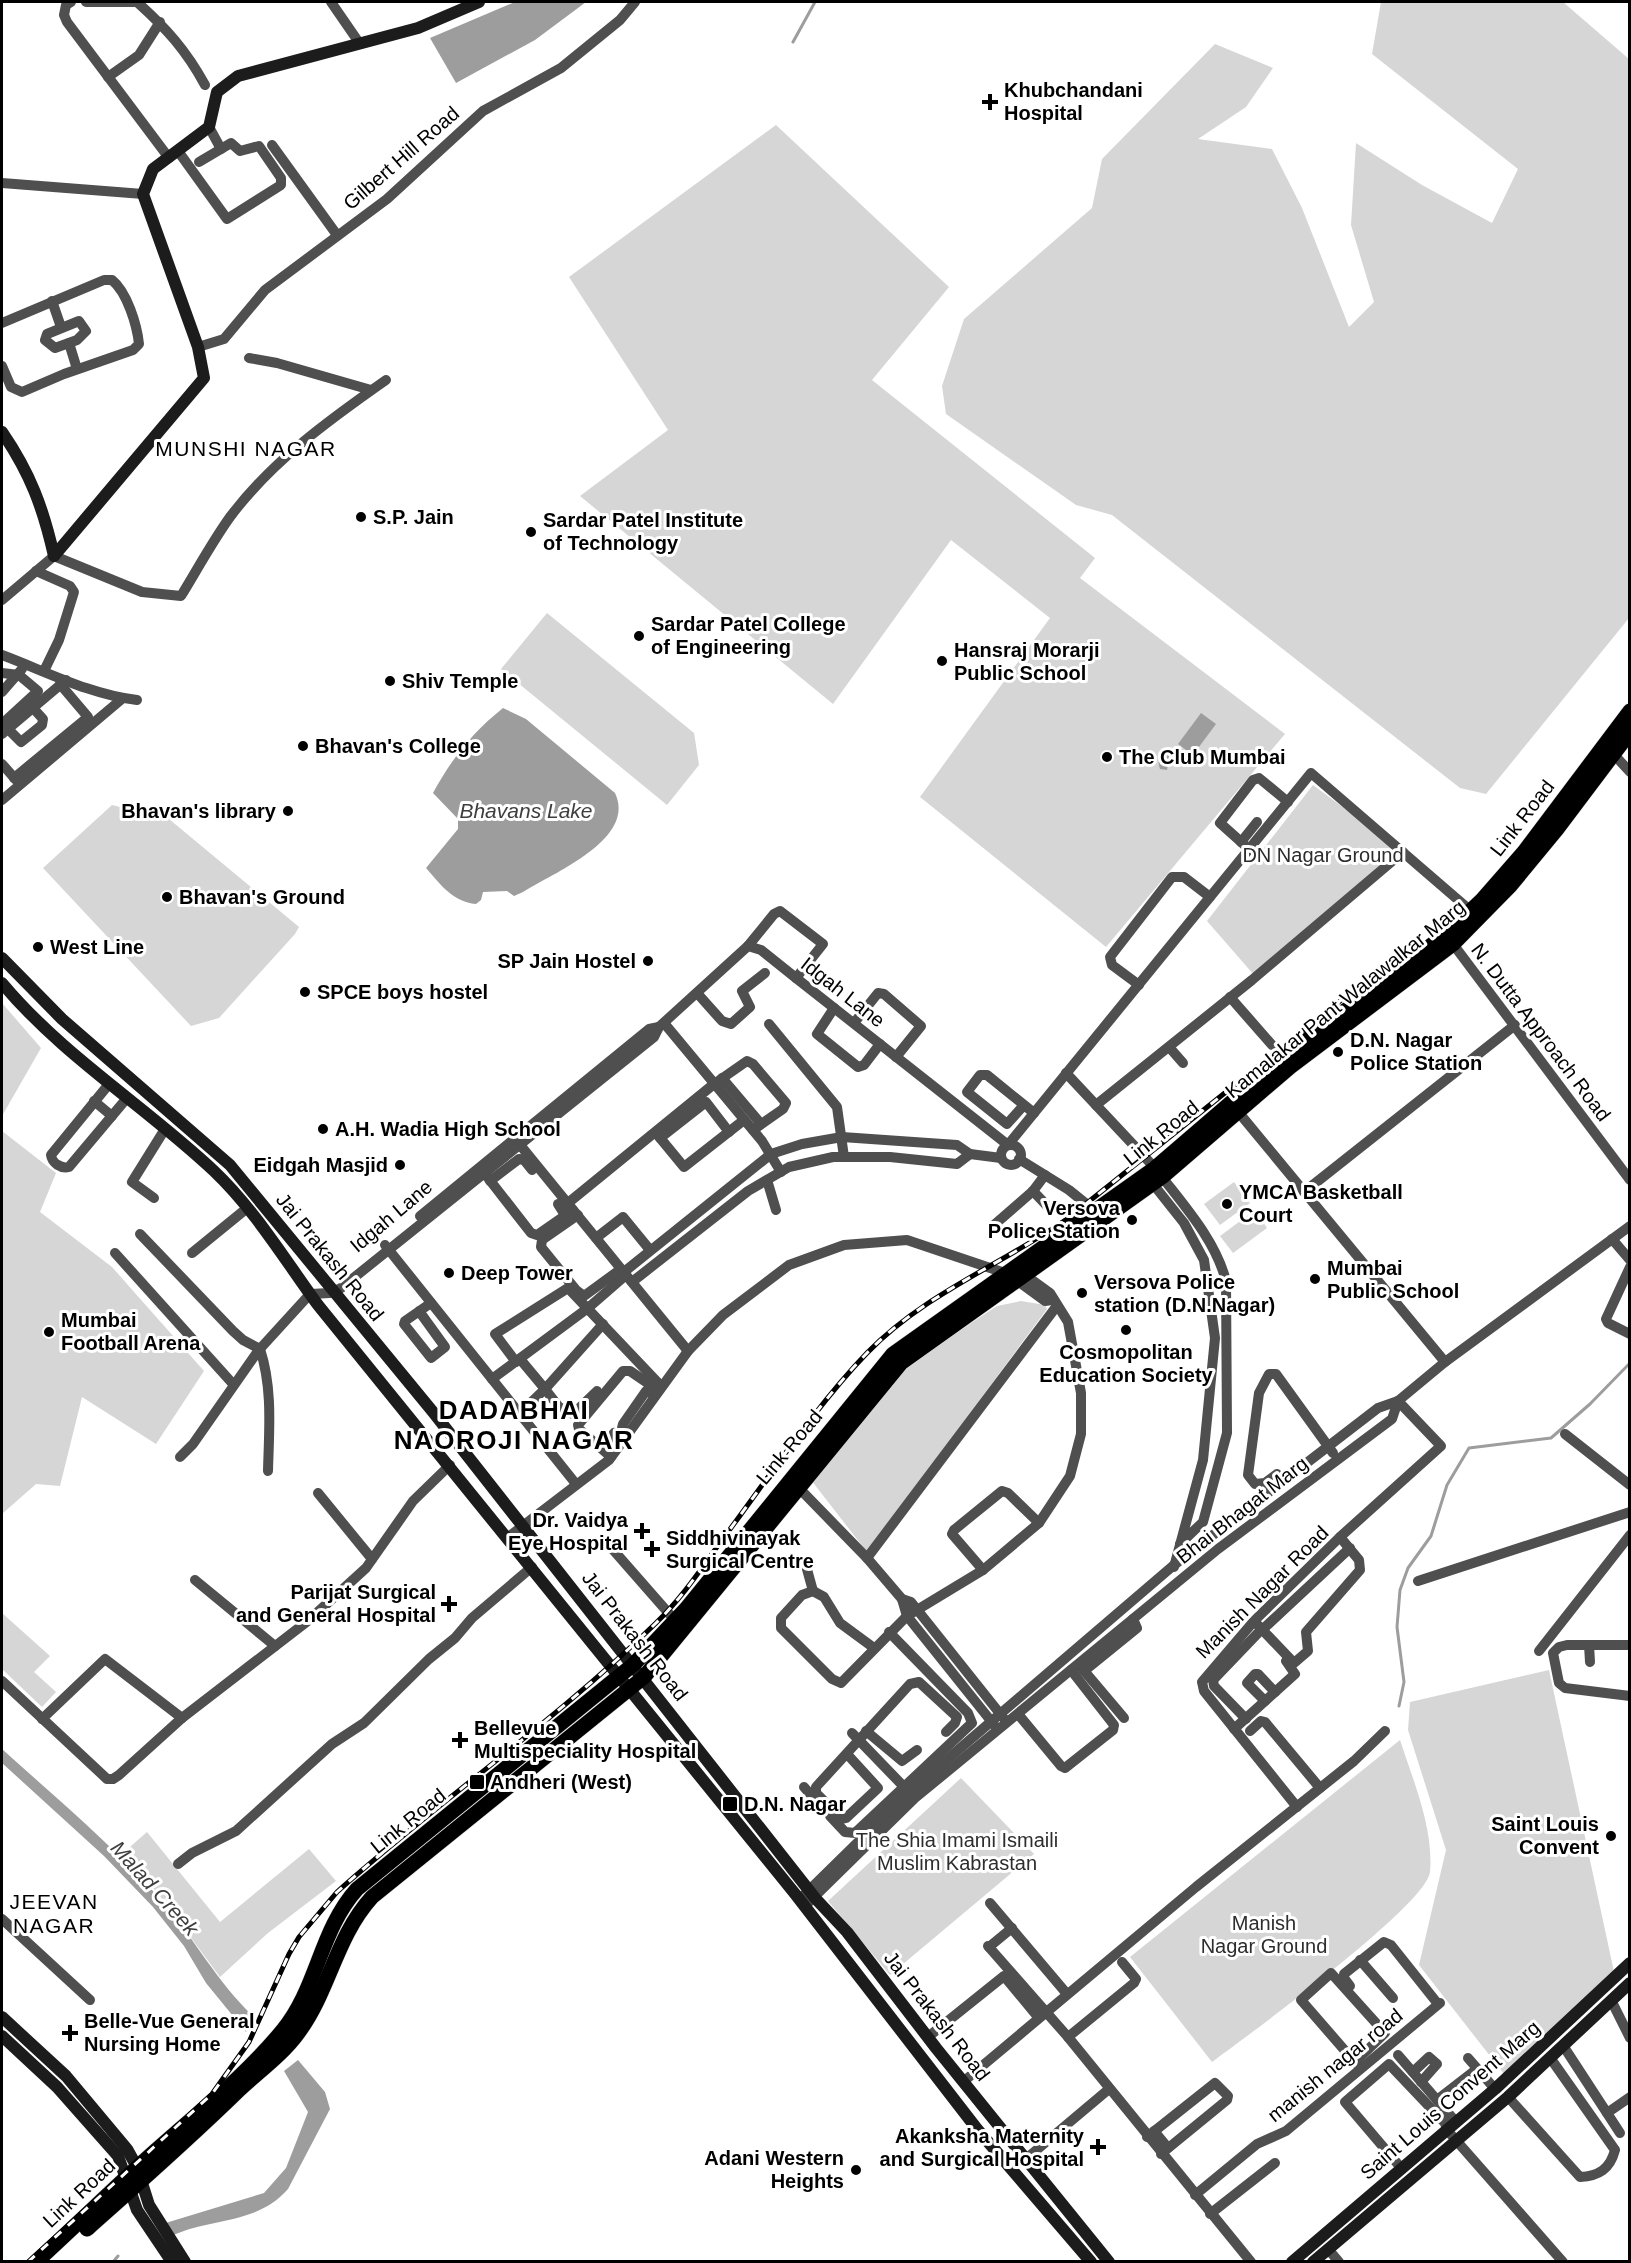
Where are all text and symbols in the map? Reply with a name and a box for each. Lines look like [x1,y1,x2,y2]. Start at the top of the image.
place label: Khubchandani Hospital [1004,79,1143,124]
marker: Khubchandani Hospital [981,93,999,111]
street label: Gilbert Hill Road [339,102,463,214]
district label: MUNSHI NAGAR [155,437,337,460]
place label: S.P. Jain [373,506,454,528]
place label: Sardar Patel Institute of Technology [543,509,743,554]
marker: S.P. Jain [354,510,368,524]
marker: Sardar Patel Institute of Technology [524,525,538,539]
place label: Sardar Patel College of Engineering [651,613,846,658]
marker: Sardar Patel College of Engineering [632,629,646,643]
place label: Hansraj Morarji Public School [954,639,1100,684]
marker: Hansraj Morarji Public School [935,654,949,668]
place label: Shiv Temple [402,670,518,692]
marker: Shiv Temple [383,674,397,688]
place label: Bhavan's College [315,735,481,757]
marker: Bhavan's College [296,739,310,753]
place label: The Club Mumbai [1119,746,1286,768]
marker: The Club Mumbai [1100,750,1114,764]
street label: Link Road [1486,776,1558,860]
water label: Bhavans Lake [459,799,593,822]
place label: Bhavan's library [121,800,277,822]
marker: Bhavan's library [281,804,295,818]
park label: DN Nagar Ground [1242,844,1404,866]
place label: Bhavan's Ground [179,886,345,908]
marker: Bhavan's Ground [160,890,174,904]
street label: Kamalakar Pant Walawalkar Marg [1221,896,1469,1102]
place label: West Line [50,936,144,958]
street label: N. Dutta Approach Road [1467,939,1615,1125]
marker: West Line [31,940,45,954]
place label: SP Jain Hostel [497,950,636,972]
street label: Idgah Lane [797,953,889,1031]
marker: SP Jain Hostel [641,954,655,968]
place label: SPCE boys hostel [317,981,488,1003]
marker: SPCE boys hostel [298,985,312,999]
place label: D.N. Nagar Police Station [1350,1029,1482,1074]
marker: D.N. Nagar Police Station [1331,1045,1345,1059]
street label: Link Road [1119,1096,1203,1170]
place label: A.H. Wadia High School [335,1118,561,1140]
marker: A.H. Wadia High School [316,1122,330,1136]
place label: Eidgah Masjid [254,1154,388,1176]
marker: Eidgah Masjid [393,1158,407,1172]
street label: Idgah Lane [346,1175,436,1257]
place label: YMCA Basketball Court [1239,1181,1403,1226]
street label: Jai Prakash Road [272,1189,388,1325]
place label: Versova Police Station [988,1197,1121,1242]
marker: YMCA Basketball Court [1220,1197,1234,1211]
marker: Versova Police Station [1125,1213,1139,1227]
place label: Mumbai Public School [1327,1257,1459,1302]
place label: Deep Tower [461,1262,573,1284]
marker: Deep Tower [442,1266,456,1280]
place label: Versova Police station (D.N.Nagar) [1094,1271,1275,1316]
marker: Mumbai Public School [1308,1272,1322,1286]
marker: Versova Police station (D.N.Nagar) [1075,1286,1089,1300]
place label: Mumbai Football Arena [61,1309,201,1354]
marker: Cosmopolitan Education Society [1119,1323,1133,1337]
marker: Mumbai Football Arena [42,1325,56,1339]
place label: Cosmopolitan Education Society [1039,1341,1214,1386]
district label: DADABHAI NAOROJI NAGAR [394,1395,634,1455]
street label: Link Road [752,1405,826,1489]
street label: Bhai Bhagat Marg [1172,1452,1312,1568]
place label: Dr. Vaidya Eye Hospital [508,1509,629,1554]
street label: Manish Nagar Road [1191,1521,1333,1663]
marker: Dr. Vaidya Eye Hospital [633,1522,651,1540]
place label: Siddhivinayak Surgical Centre [666,1527,814,1572]
marker: Siddhivinayak Surgical Centre [643,1540,661,1558]
street label: Jai Prakash Road [578,1567,692,1705]
place label: Parijat Surgical and General Hospital [236,1581,436,1626]
marker: Parijat Surgical and General Hospital [440,1595,458,1613]
place label: Bellevue Multispeciality Hospital [474,1717,696,1762]
marker: Bellevue Multispeciality Hospital [451,1731,469,1749]
place label: Andheri (West) [490,1771,632,1793]
marker: Andheri (West) [468,1773,486,1791]
street label: Link Road [366,1784,450,1858]
place label: D.N. Nagar [744,1793,846,1815]
marker: D.N. Nagar [721,1795,739,1813]
place label: Saint Louis Convent [1491,1813,1599,1858]
park label: The Shia Imami Ismaili Muslim Kabrastan [856,1829,1058,1874]
marker: Saint Louis Convent [1604,1829,1618,1843]
water label: Malad Creek [107,1836,204,1941]
district label: JEEVAN NAGAR [9,1890,99,1937]
park label: Manish Nagar Ground [1201,1912,1327,1957]
street label: Jai Prakash Road [880,1947,994,2085]
street label: manish nagar road [1263,2004,1407,2126]
place label: Belle-Vue General Nursing Home [84,2010,254,2055]
street label: Saint Louis Convent Marg [1356,2016,1544,2184]
marker: Belle-Vue General Nursing Home [61,2024,79,2042]
place label: Akanksha Maternity and Surgical Hospital [880,2125,1085,2170]
marker: Akanksha Maternity and Surgical Hospital [1089,2138,1107,2156]
place label: Adani Western Heights [704,2147,844,2192]
street label: Link Road [39,2154,119,2232]
marker: Adani Western Heights [849,2163,863,2177]

